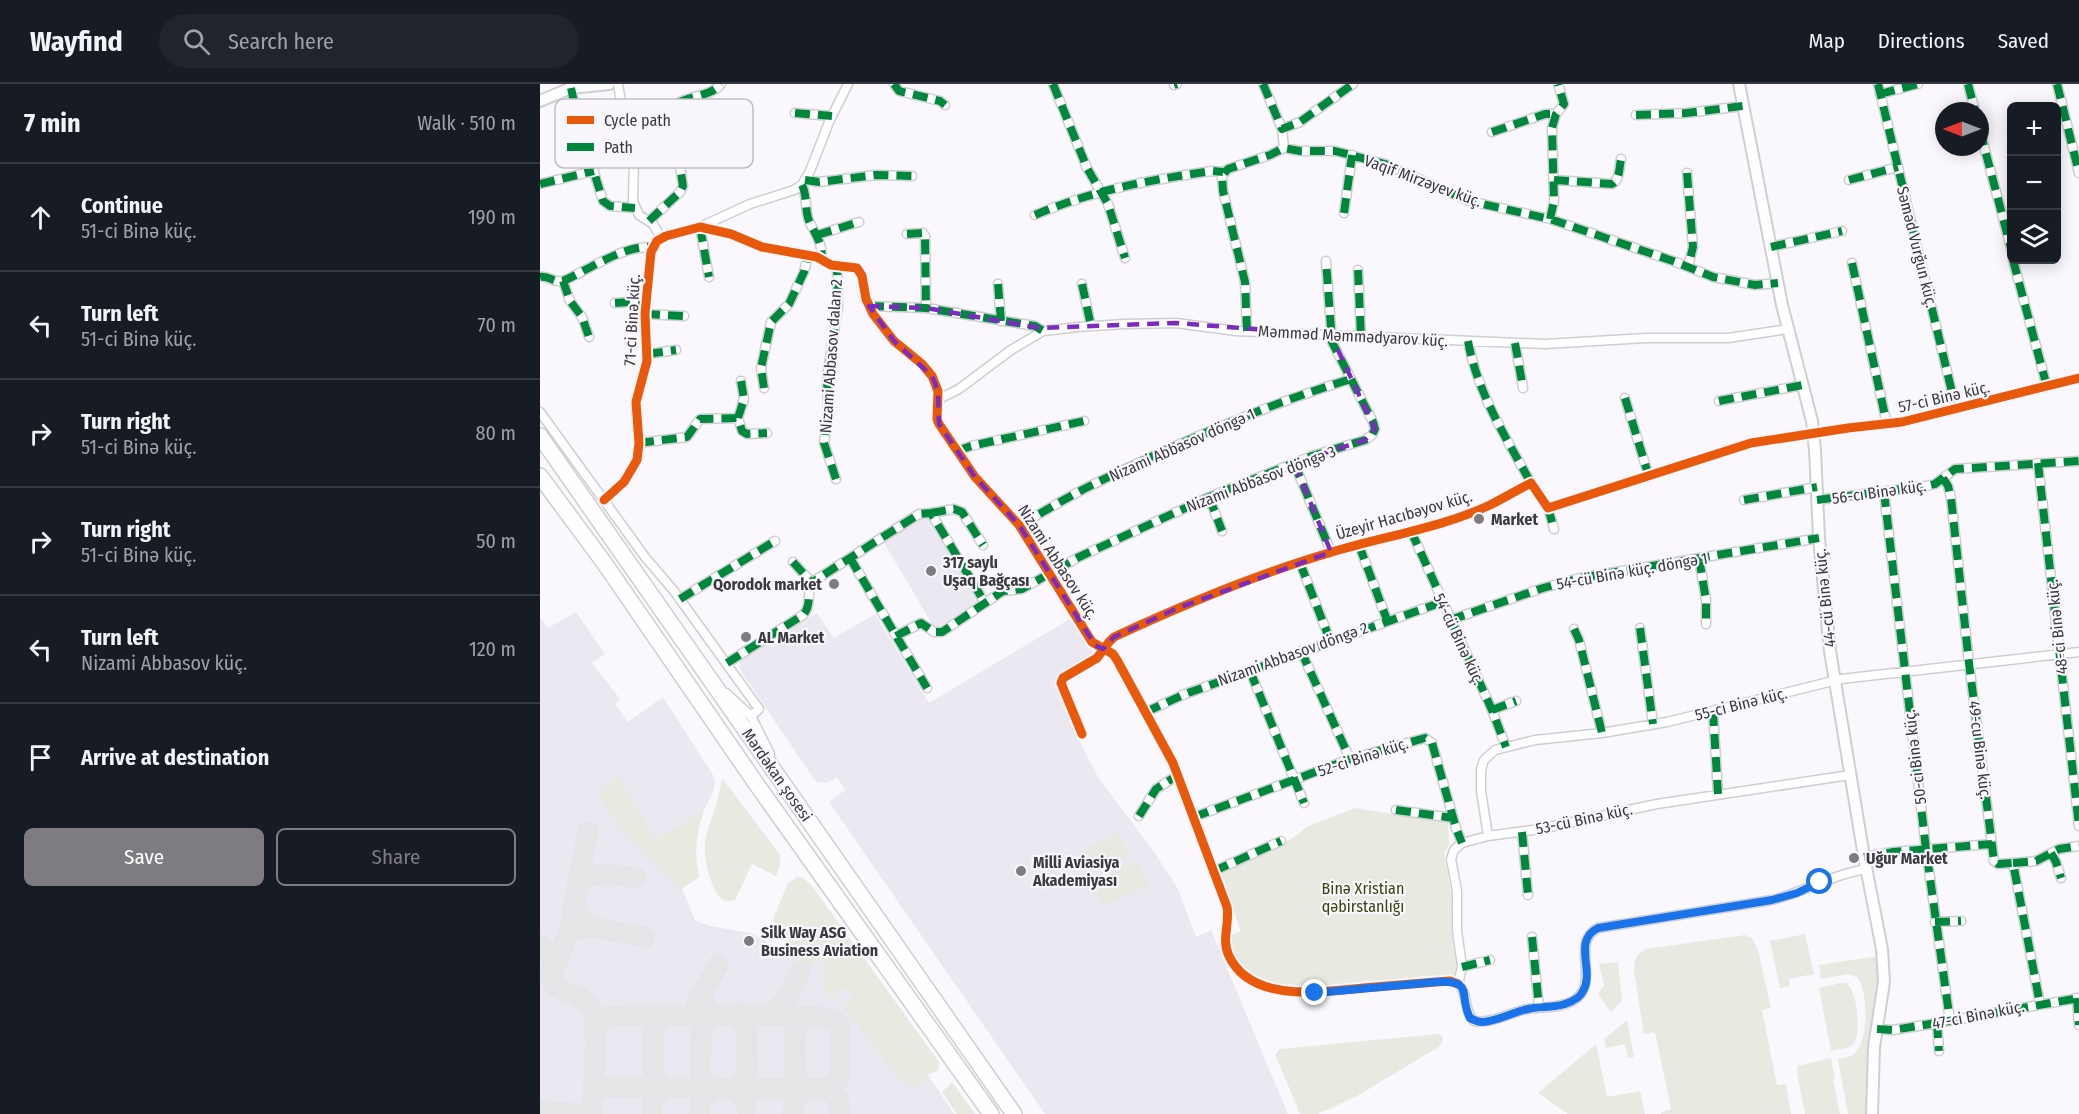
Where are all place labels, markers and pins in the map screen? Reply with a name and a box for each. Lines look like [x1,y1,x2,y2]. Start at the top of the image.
place label: Market [1491,510,1538,529]
marker: Market [1472,512,1486,526]
place label: 317 saylı Uşaq Bağçası [942,553,1029,591]
marker: 317 saylı Uşaq Bağçası [924,564,938,578]
place label: Qorodok market [713,575,822,594]
marker: Qorodok market [827,577,841,591]
place label: AL Market [757,628,825,647]
marker: AL Market [739,630,753,644]
place label: Uğur Market [1866,849,1948,868]
marker: Uğur Market [1847,851,1861,865]
place label: Milli Aviasiya Akademiyası [1032,853,1120,890]
marker: Milli Aviasiya Akademiyası [1014,864,1028,878]
place label: Silk Way ASG Business Aviation [761,923,878,960]
marker: Silk Way ASG Business Aviation [742,934,756,948]

